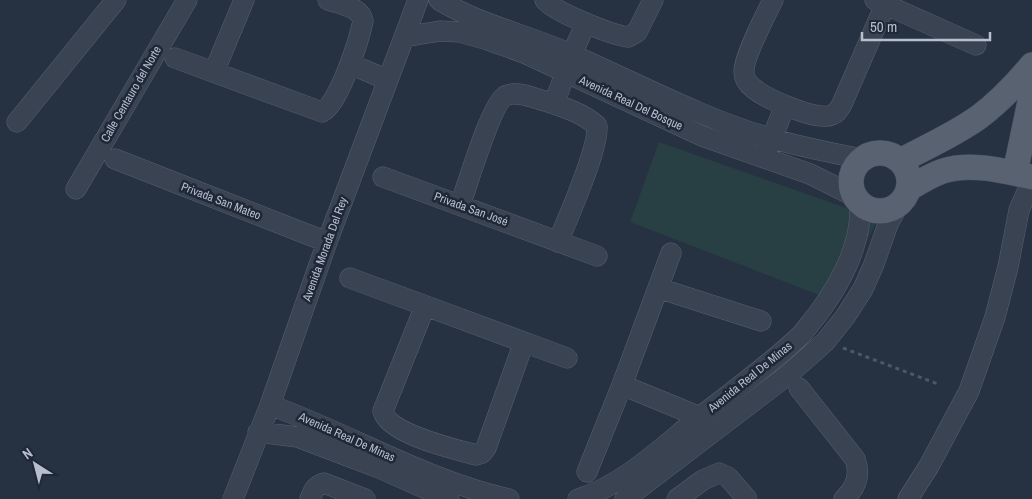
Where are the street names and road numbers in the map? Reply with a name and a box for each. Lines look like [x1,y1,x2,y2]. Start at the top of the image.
street label: Calle Centauro del Norte [97,43,165,145]
street label: Avenida Real Del Bosque [576,72,685,134]
street label: Privada San Mateo [179,178,263,224]
street label: Privada San José [432,188,510,230]
street label: Avenida Morada Del Rey [298,195,351,304]
street label: Avenida Real De Minas [704,338,795,416]
street label: Avenida Real De Minas [295,408,398,465]

